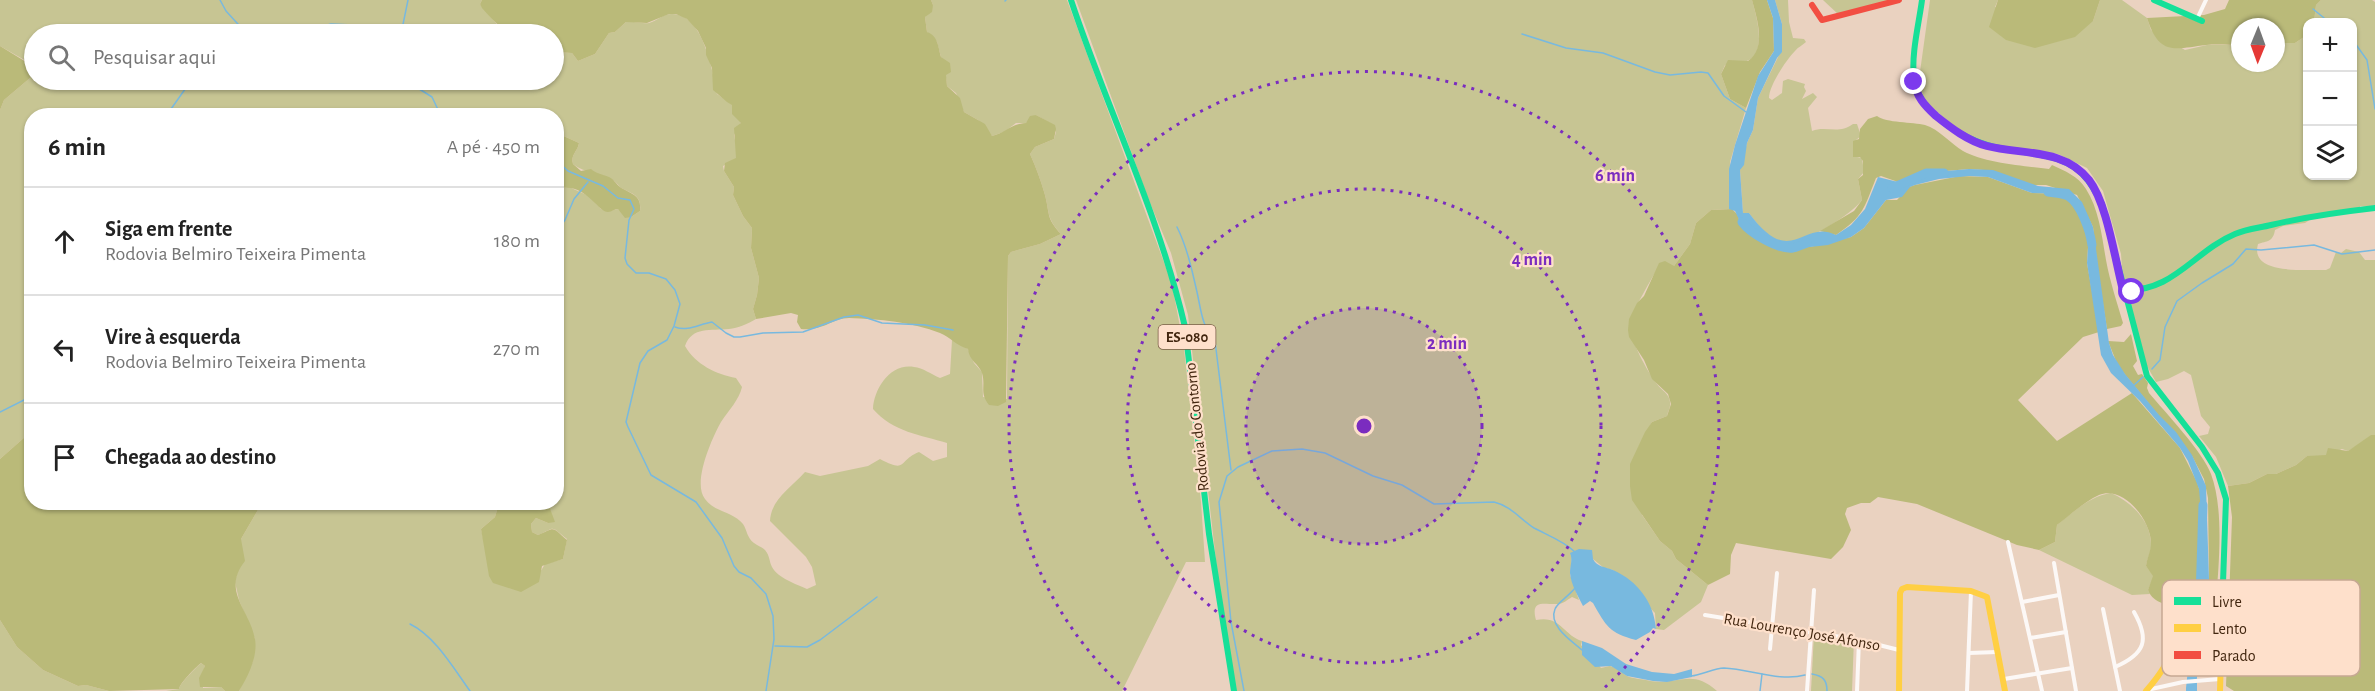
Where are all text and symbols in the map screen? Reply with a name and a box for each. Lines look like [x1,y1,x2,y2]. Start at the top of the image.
north arrow [2231,18,2285,72]
map controls [2303,18,2357,180]
button: + [2303,18,2357,72]
search box [24,24,564,90]
icon: search [45,41,78,74]
text: Pesquisar aqui [93,46,216,68]
route end [1900,68,1926,94]
button: − [2303,72,2357,126]
button: layers [2303,126,2357,180]
text: 6 min [48,134,106,160]
text: A pé · 450 m [447,137,540,157]
text: 6 min [1595,167,1635,185]
text: Siga em frente [105,218,232,240]
icon: ahead [48,225,81,258]
text: 180 m [494,231,540,251]
text: Rodovia Belmiro Teixeira Pimenta [105,244,366,264]
text: 4 min [1512,251,1552,269]
route start [2118,278,2144,304]
road number: ES-080 [1158,325,1216,349]
text: Vire à esquerda [105,326,241,348]
icon: left [48,333,81,366]
text: 2 min [1427,335,1467,353]
text: 270 m [493,339,540,359]
text: Rodovia Belmiro Teixeira Pimenta [105,352,366,372]
street label: Rodovia do Contorno [1182,362,1212,492]
centre of rings [1354,416,1374,436]
icon: arrive [48,441,81,474]
text: Chegada ao destino [105,446,276,468]
legend [2162,580,2360,676]
text: Livre [2212,594,2242,610]
street label: Rua Lourenço José Afonso [1723,610,1882,654]
text: Lento [2212,621,2247,637]
text: Parado [2212,648,2256,664]

